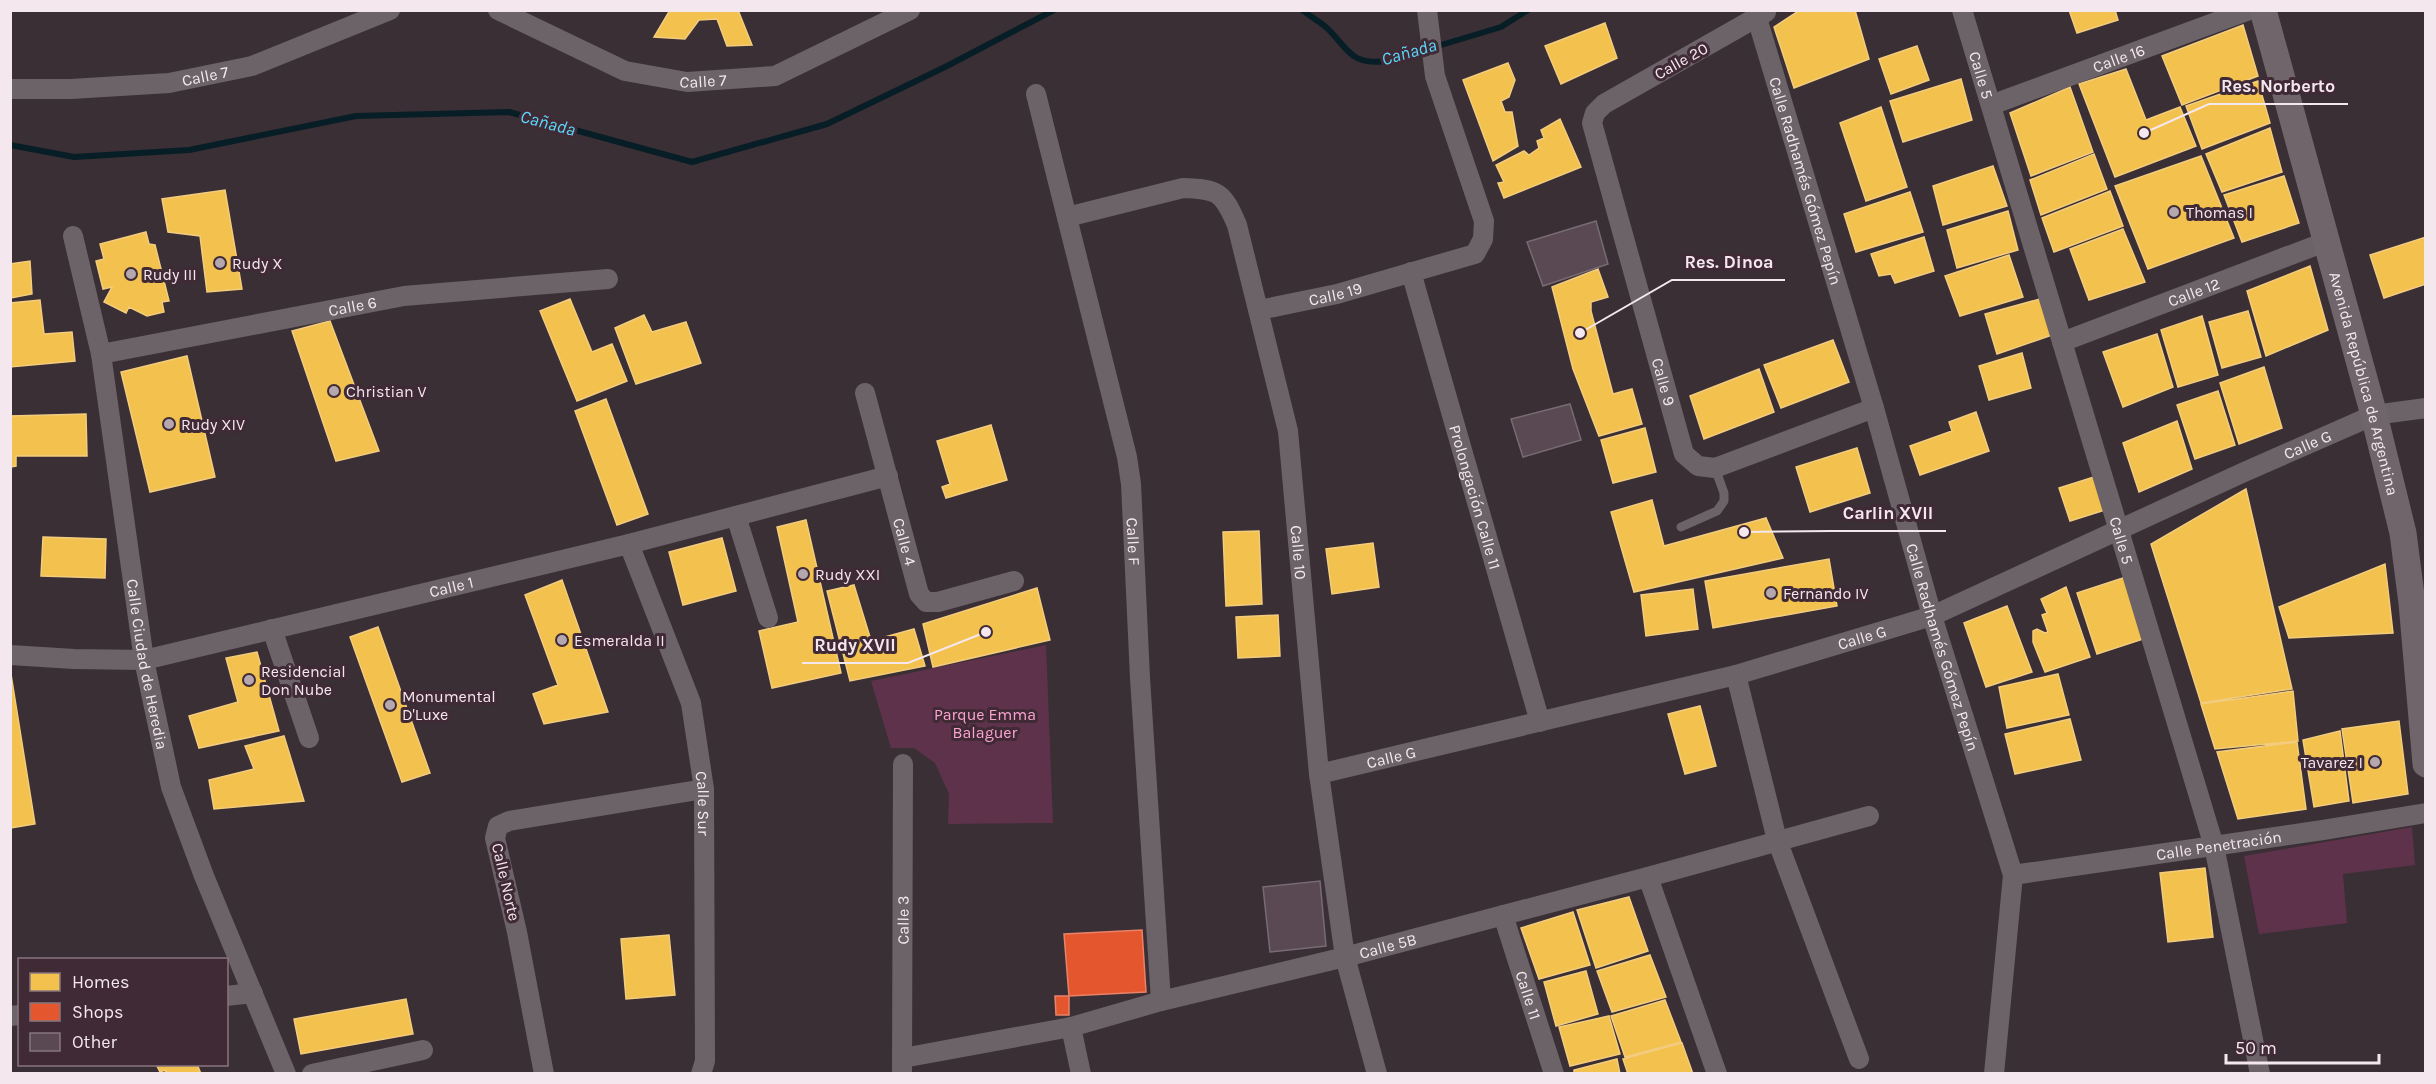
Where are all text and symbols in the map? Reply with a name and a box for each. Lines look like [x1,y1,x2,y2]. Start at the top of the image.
water label: Cañada [1379,34,1439,70]
street label: Calle 20 [1651,39,1711,83]
street label: Calle 16 [2090,40,2147,76]
street label: Calle 5 [1966,49,1998,101]
street label: Calle 7 [180,61,231,90]
callout: Res. Norberto [2209,68,2348,104]
street label: Calle 7 [678,70,728,92]
street label: Calle Radhamés Gómez Pepín [1766,75,1846,287]
text: Res. Norberto [2221,75,2335,97]
water label: Cañada [518,105,578,141]
place label: Thomas I [2186,203,2253,222]
marker: Thomas I [2167,205,2181,219]
callout: Res. Dinoa [1672,244,1785,280]
text: Res. Dinoa [1684,251,1774,273]
place label: Rudy X [232,254,282,273]
marker: Rudy X [213,256,227,270]
place label: Rudy III [143,265,197,284]
marker: Rudy III [124,267,138,281]
street label: Avenida República de Argentina [2326,269,2403,497]
street label: Calle 12 [2165,273,2223,310]
street label: Calle 19 [1307,278,1364,309]
street label: Calle 6 [327,292,378,320]
street label: Calle 9 [1648,356,1680,408]
place label: Christian V [346,382,426,401]
marker: Christian V [327,384,341,398]
place label: Rudy XIV [181,415,245,434]
marker: Rudy XIV [162,417,176,431]
street label: Prolongación Calle 11 [1446,422,1505,571]
street label: Calle G [2281,426,2334,463]
callout: Carlin XVII [1831,495,1946,531]
text: Carlin XVII [1843,502,1933,524]
street label: Calle 5 [2106,514,2138,566]
street label: Calle 4 [889,516,920,568]
street label: Calle F [1123,517,1144,566]
street label: Calle 10 [1287,524,1311,580]
street label: Calle Radhamés Gómez Pepín [1903,541,1983,753]
place label: Rudy XXI [815,565,880,584]
marker: Rudy XXI [796,567,810,581]
street label: Calle 1 [427,572,475,601]
street label: Calle Ciudad de Heredia [123,578,172,751]
place label: Fernando IV [1783,584,1869,603]
marker: Fernando IV [1764,586,1778,600]
street label: Calle G [1835,621,1888,653]
callout: Rudy XVII [802,627,908,663]
place label: Esmeralda II [574,631,665,650]
marker: Esmeralda II [555,633,569,647]
text: Rudy XVII [814,634,896,656]
place label: Residencial Don Nube [261,662,346,699]
marker: Residencial Don Nube [242,673,256,687]
place label: Monumental D'Luxe [402,687,496,724]
marker: Monumental D'Luxe [383,698,397,712]
park label: Parque Emma Balaguer [934,705,1036,742]
street label: Calle G [1365,742,1417,772]
place label: Tavarez I [2301,753,2363,772]
marker: Tavarez I [2368,755,2382,769]
street label: Calle Sur [692,770,714,836]
street label: Calle Penetración [2155,827,2283,864]
street label: Calle Norte [488,841,524,923]
street label: Calle 3 [893,895,912,945]
street label: Calle 5B [1357,929,1419,962]
legend [18,958,228,1066]
street label: Calle 11 [1512,968,1545,1022]
text: Homes [72,971,129,993]
text: Shops [72,1001,124,1023]
scale bar [2226,1027,2379,1065]
text: Other [72,1031,117,1053]
text: 50 m [2235,1037,2277,1059]

